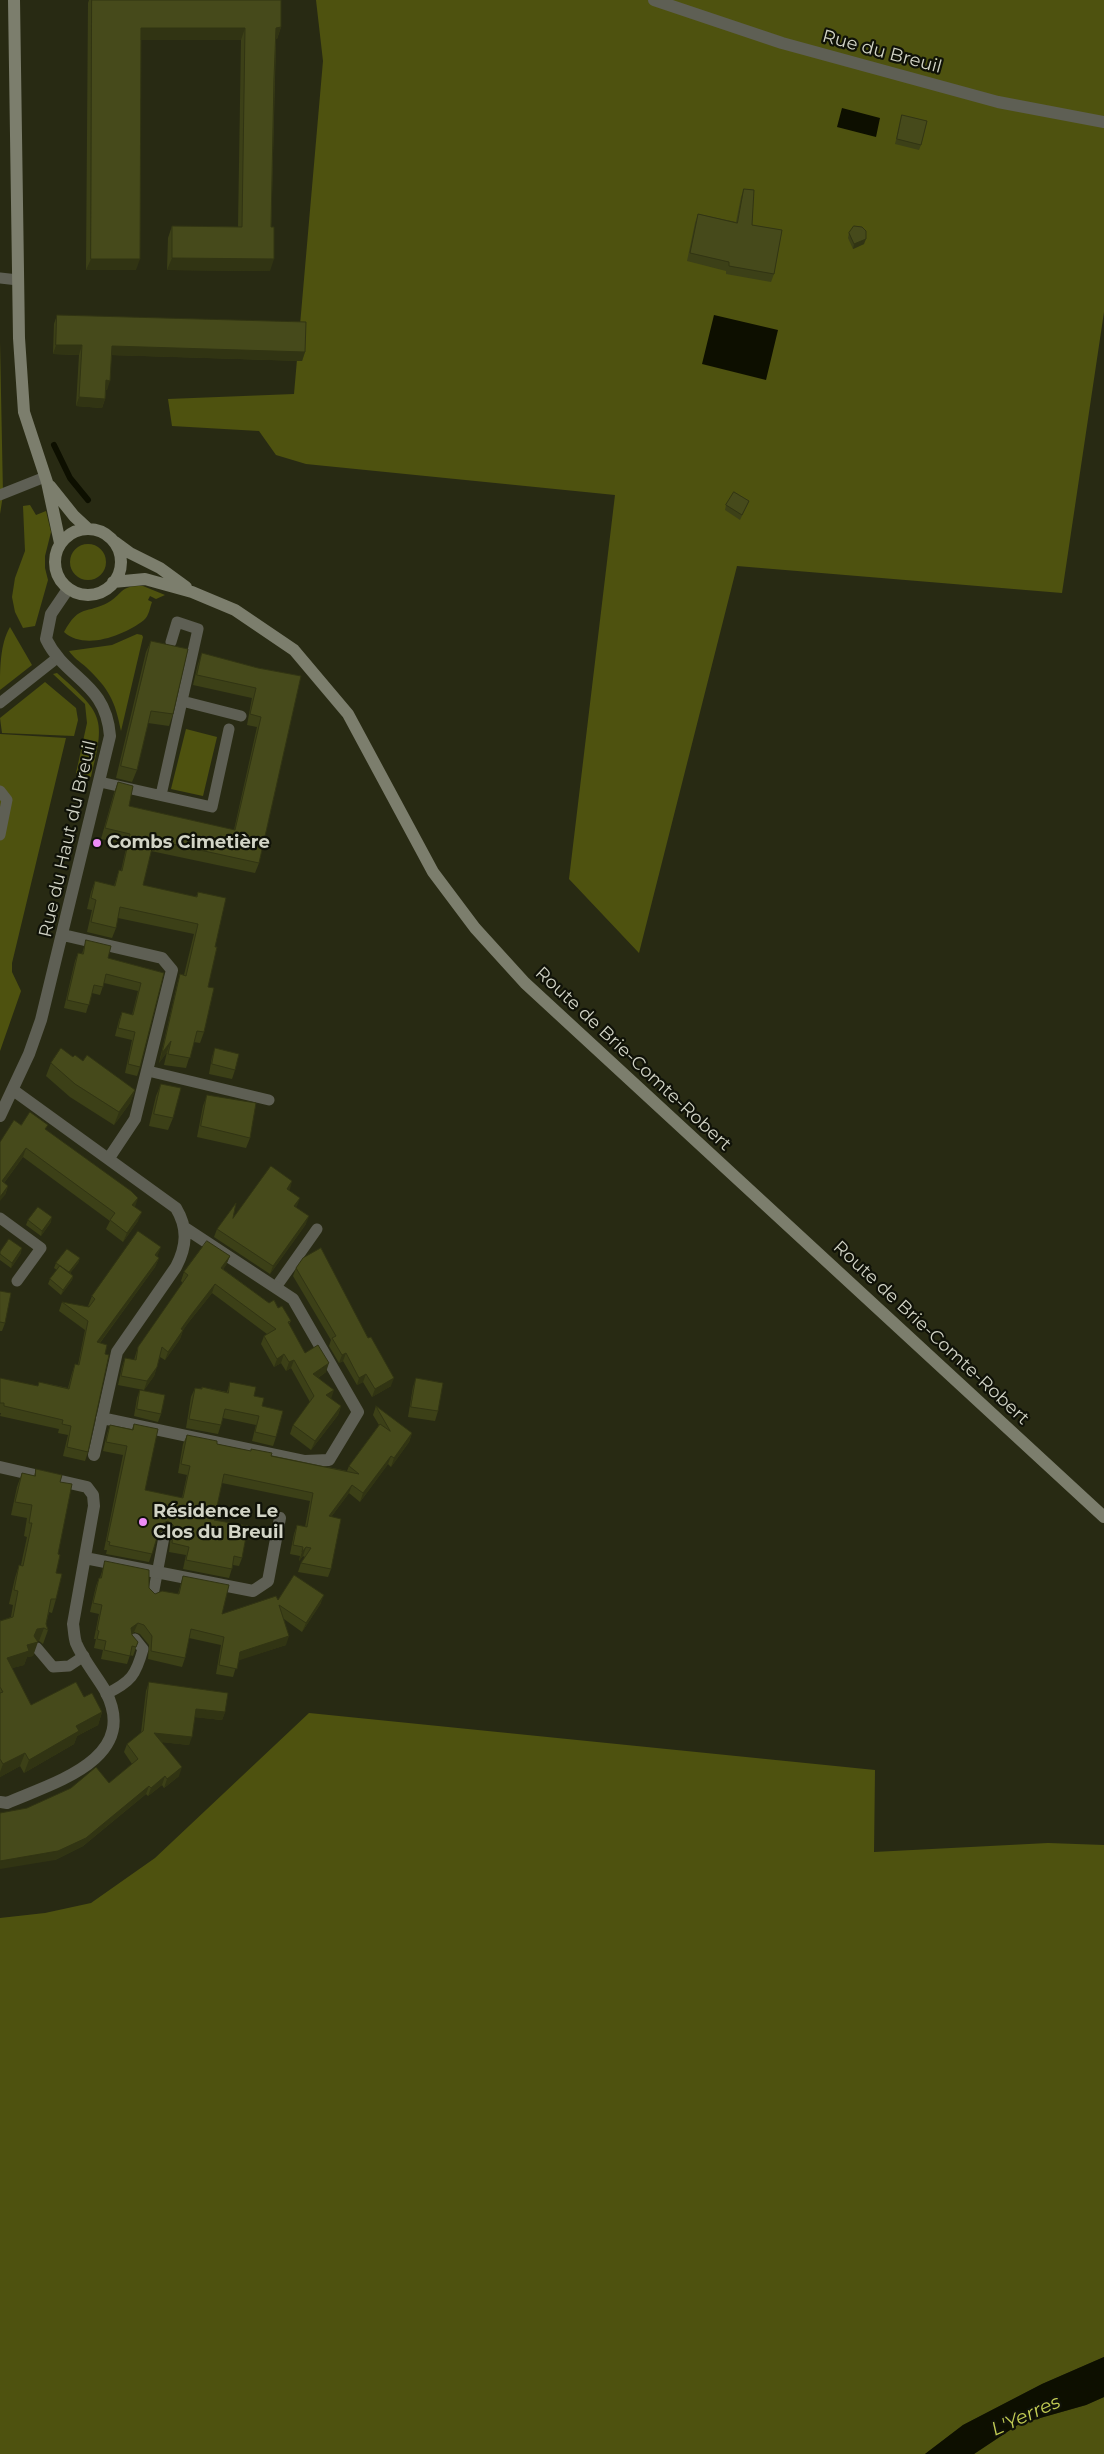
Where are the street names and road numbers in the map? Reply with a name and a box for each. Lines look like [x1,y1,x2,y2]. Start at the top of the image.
street label: Rue du Breuil [820,26,944,78]
street label: Rue du Haut du Breuil [35,738,101,940]
street label: Route de Brie-Comte-Robert [531,962,735,1156]
street label: Route de Brie-Comte-Robert [829,1236,1033,1430]

